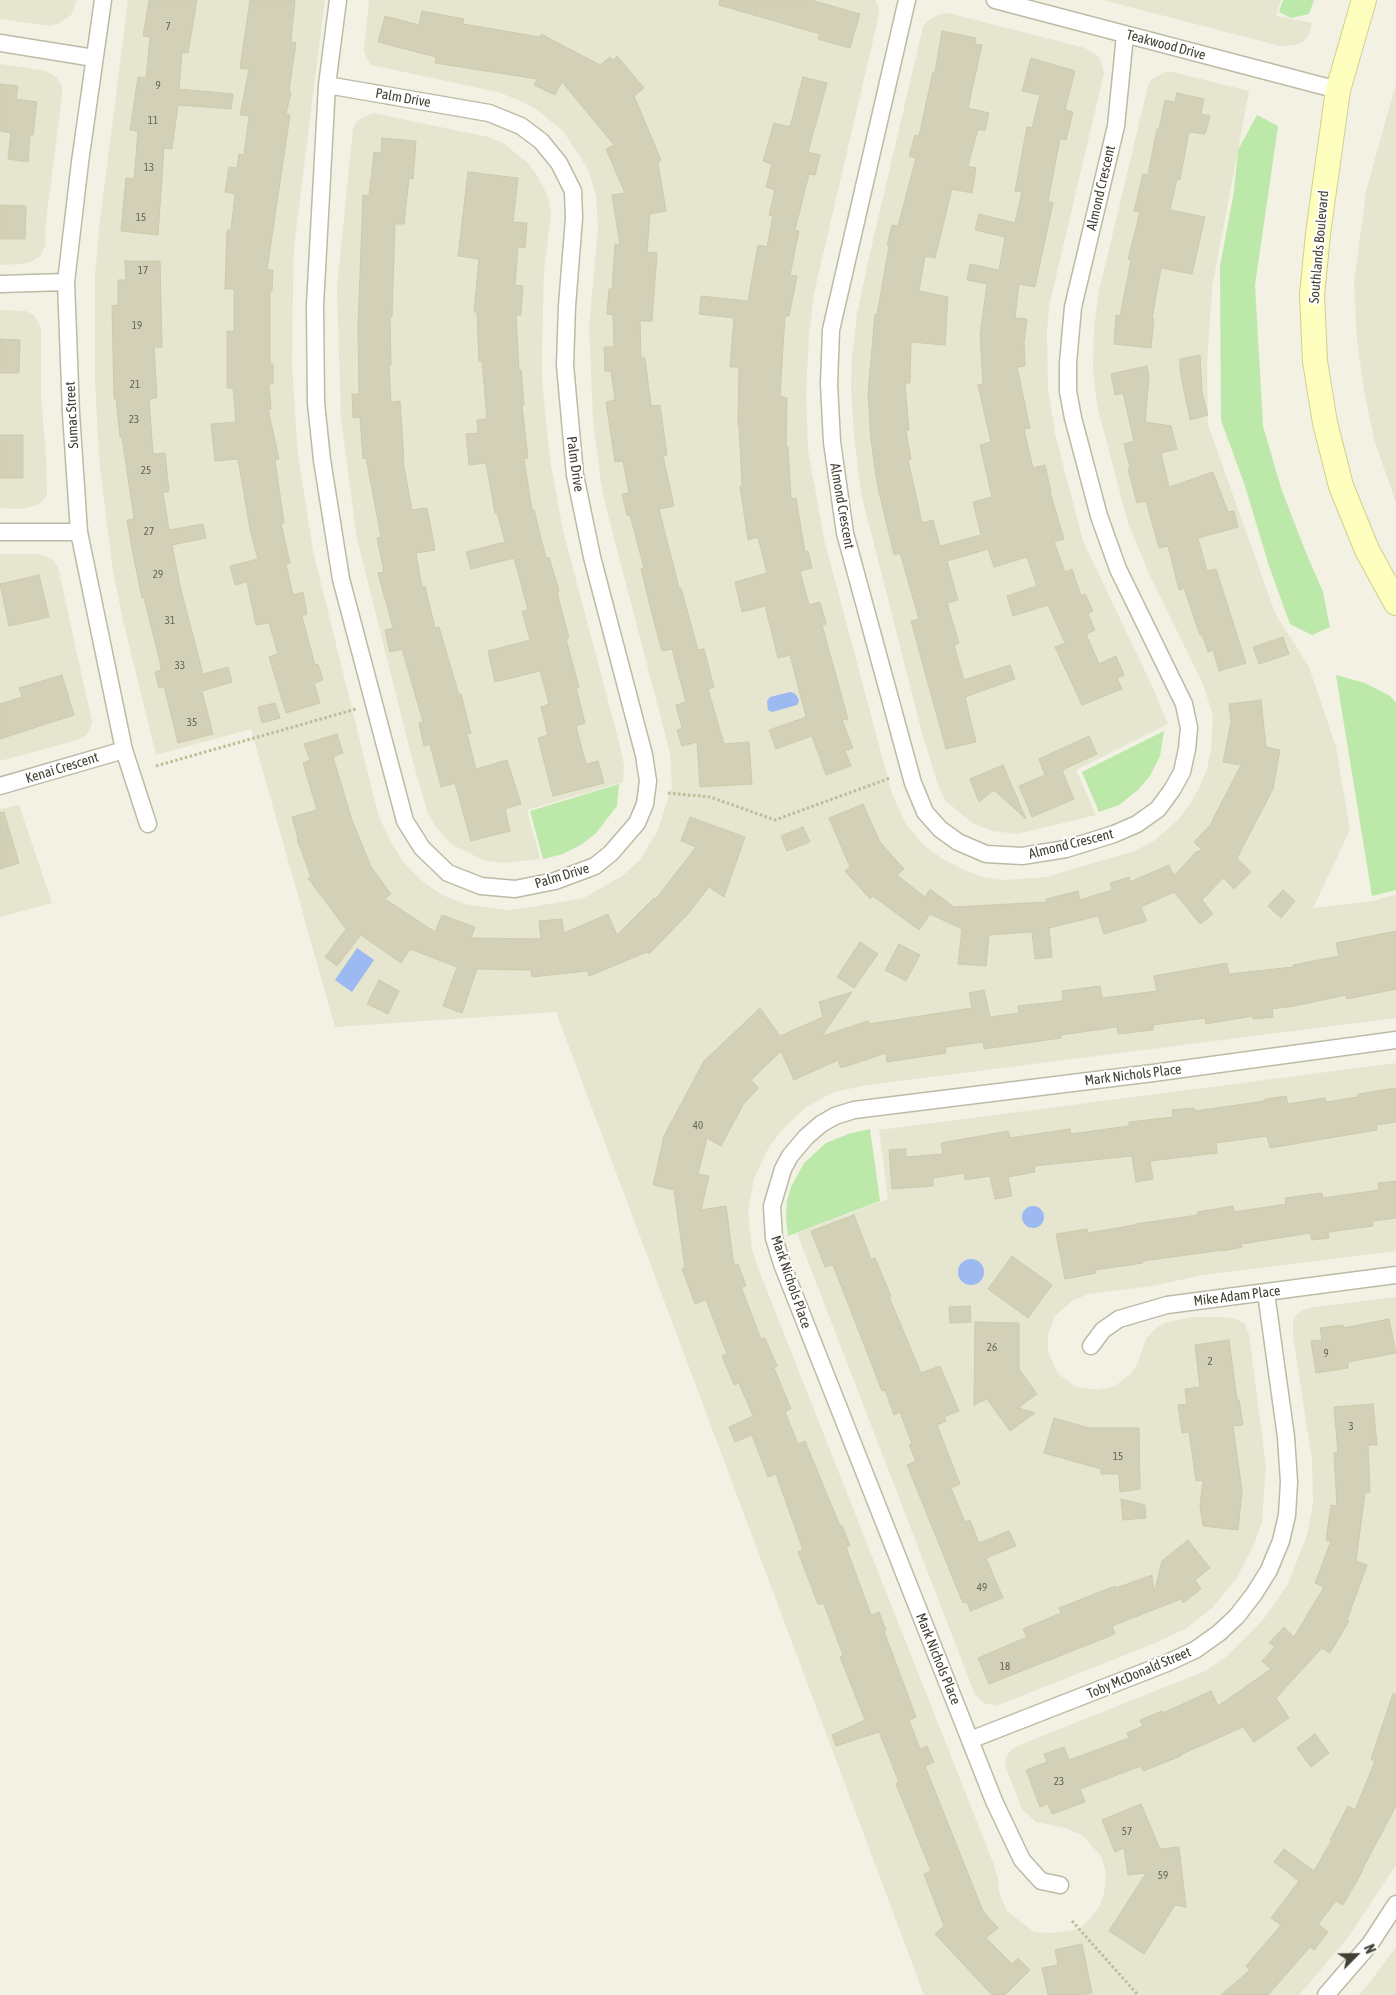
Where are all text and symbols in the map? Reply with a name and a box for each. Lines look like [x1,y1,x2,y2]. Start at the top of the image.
house number: 7 [165,20,171,34]
street label: Teakwood Drive [1124,26,1208,64]
house number: 9 [155,79,161,93]
street label: Palm Drive [374,85,432,111]
house number: 11 [148,114,158,128]
street label: Almond Crescent [1083,144,1119,232]
house number: 13 [144,161,154,175]
street label: Southlands Boulevard [1306,190,1332,304]
house number: 15 [136,211,146,225]
house number: 17 [138,264,148,278]
house number: 19 [132,319,142,333]
house number: 21 [130,378,140,392]
street label: Sumac Street [62,381,82,449]
house number: 23 [129,413,139,427]
street label: Palm Drive [563,435,587,493]
street label: Almond Crescent [826,462,858,550]
house number: 25 [141,464,151,478]
house number: 27 [144,525,154,539]
house number: 29 [153,568,163,582]
house number: 31 [165,614,175,628]
house number: 33 [175,659,185,673]
house number: 35 [187,716,197,730]
street label: Kenai Crescent [23,749,101,787]
street label: Almond Crescent [1027,825,1115,863]
street label: Palm Drive [533,860,591,892]
street label: Mark Nichols Place [1084,1061,1182,1089]
house number: 40 [693,1119,703,1133]
street label: Mark Nichols Place [767,1233,815,1331]
street label: Mike Adam Place [1193,1282,1281,1310]
house number: 26 [987,1341,997,1355]
house number: 9 [1323,1347,1329,1361]
house number: 2 [1207,1355,1213,1369]
house number: 3 [1348,1420,1354,1434]
house number: 15 [1113,1450,1123,1464]
house number: 49 [977,1581,987,1595]
street label: Mark Nichols Place [912,1611,964,1707]
street label: Toby McDonald Street [1085,1644,1193,1702]
house number: 18 [1000,1660,1010,1674]
house number: 23 [1054,1775,1064,1789]
house number: 57 [1122,1825,1132,1839]
house number: 59 [1158,1869,1168,1883]
north arrow [1331,1930,1381,1980]
text: N [1361,1942,1379,1956]

